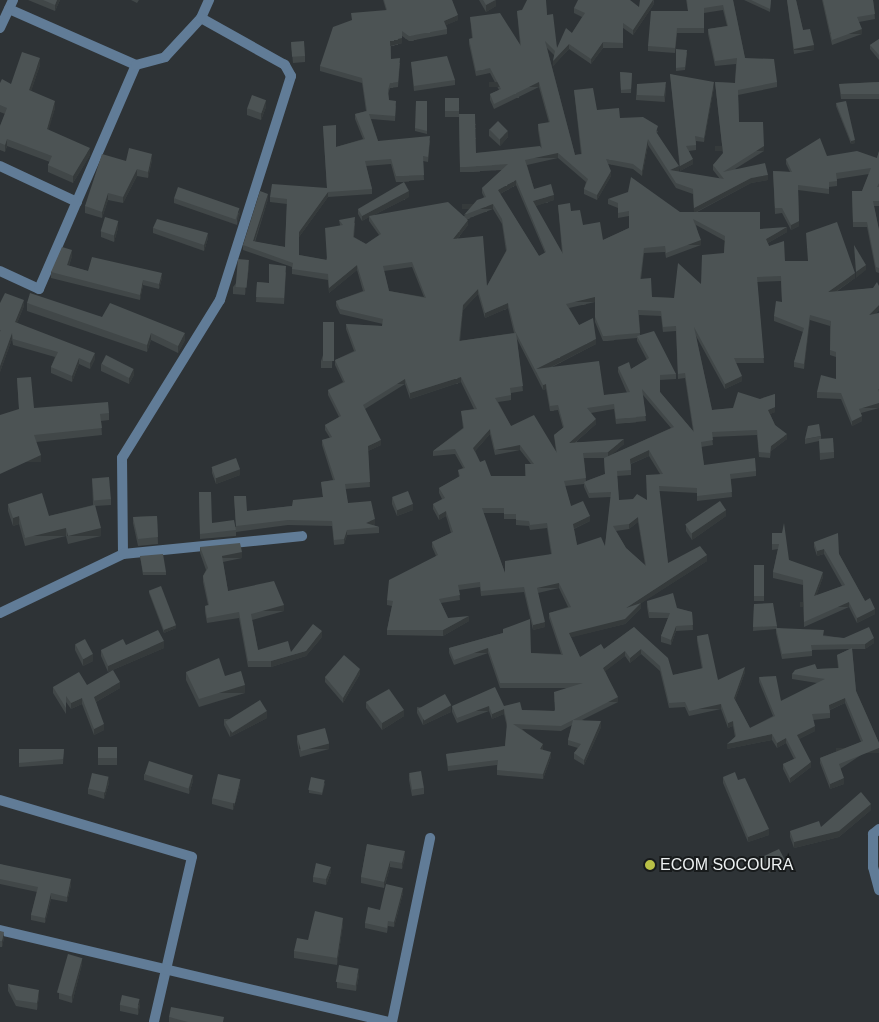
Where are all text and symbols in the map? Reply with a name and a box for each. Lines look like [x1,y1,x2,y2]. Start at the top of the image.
place label: ECOM SOCOURA [660,855,793,875]
marker: ECOM SOCOURA [644,859,656,871]

